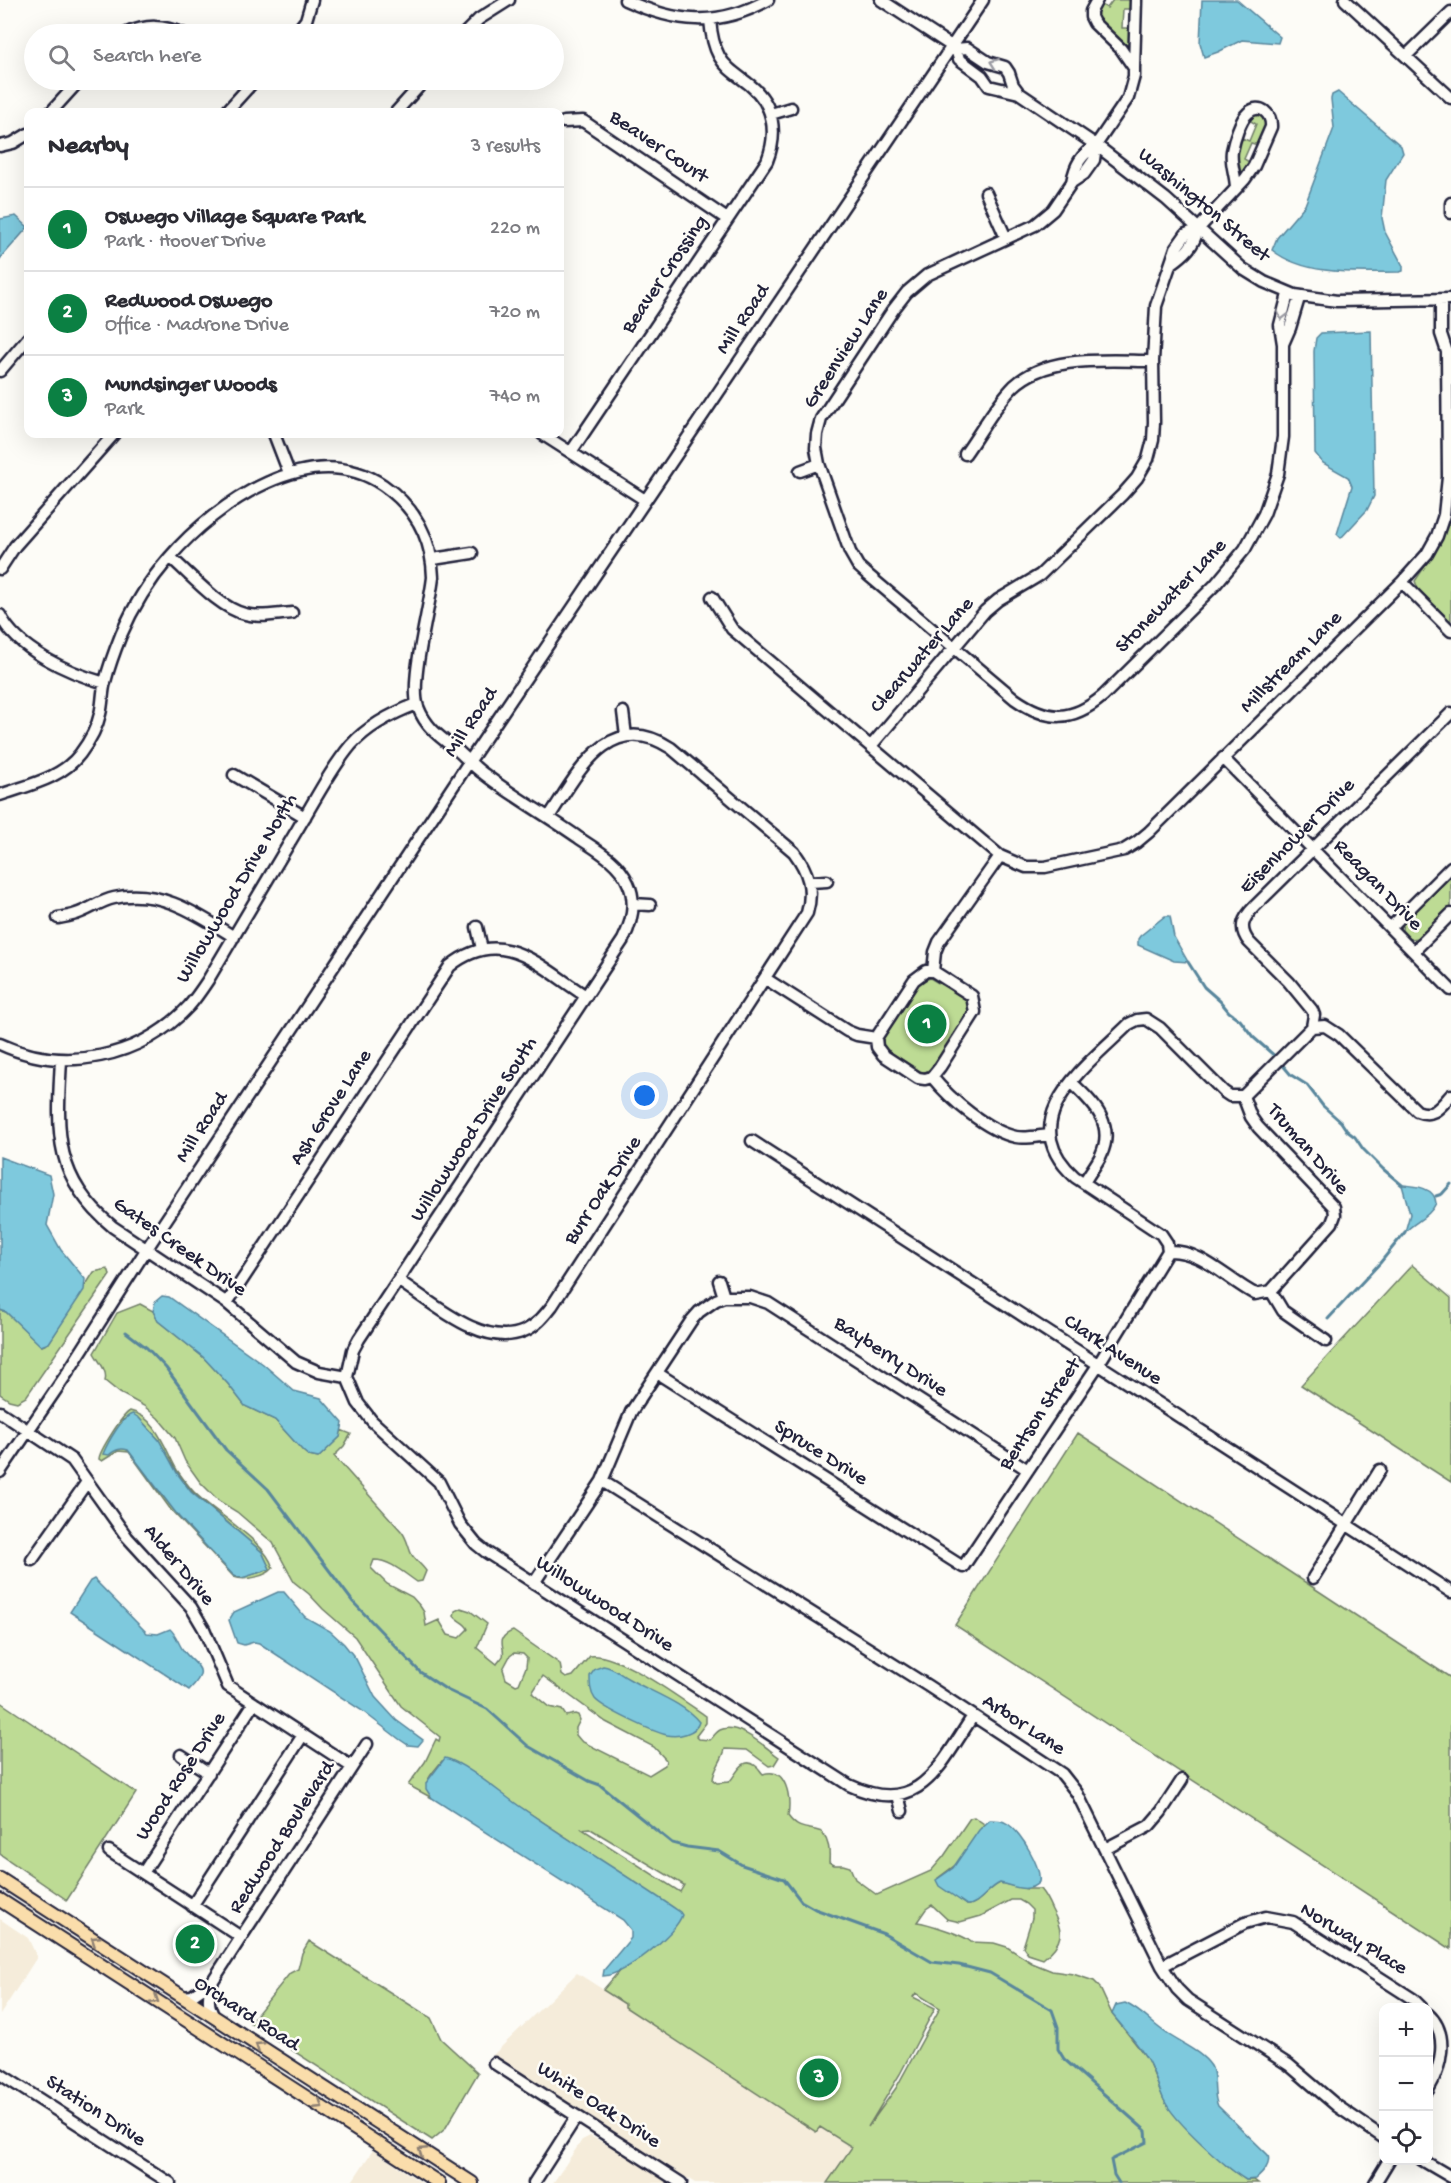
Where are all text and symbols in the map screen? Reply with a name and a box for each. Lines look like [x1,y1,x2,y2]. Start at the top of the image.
search box [24,24,564,90]
icon: search [45,41,78,74]
text: Search here [93,44,201,70]
one-way arrow [989,58,1000,71]
street label: Beaver Court [603,105,714,192]
text: Nearby [48,132,129,163]
text: 3 results [471,136,540,159]
street label: Washington Street [1132,143,1276,270]
text: Oswego Village Square Park [105,205,364,231]
street label: Beaver Crossing [617,211,715,340]
text: 1 [63,218,72,241]
text: 220 m [490,218,540,241]
text: Park · Hoover Drive [105,231,266,254]
street label: Mill Road [711,279,777,360]
street label: Greenview Lane [799,283,896,414]
text: Redwood Oswego [105,289,272,315]
text: 2 [63,302,72,325]
text: 720 m [490,302,540,325]
one-way arrow [1277,311,1290,321]
text: Office · Madrone Drive [105,315,289,338]
text: Mundsinger Woods [105,373,277,399]
text: 3 [62,386,73,409]
text: 740 m [490,386,540,409]
text: Park [105,399,143,422]
street label: Stonewater Lane [1111,534,1234,660]
street label: Clearwater Lane [866,592,981,719]
street label: Millstream Lane [1236,606,1349,719]
street label: Mill Road [439,682,505,763]
street label: Eisenhower Drive [1235,773,1362,900]
street label: Willowwood Drive North [171,790,305,988]
street label: Reagan Drive [1327,835,1428,938]
pin: 1 [908,1002,946,1046]
street label: Willowwood Drive South [406,1033,544,1227]
street label: Ash Grove Lane [285,1044,379,1171]
your location [630,1081,659,1110]
street label: Mill Road [171,1087,236,1168]
street label: Truman Drive [1260,1099,1354,1202]
street label: Burr Oak Drive [559,1131,649,1251]
street label: Gates Creek Drive [107,1193,252,1304]
street label: Clark Avenue [1058,1310,1167,1393]
street label: Bayberry Drive [828,1311,953,1405]
street label: Bentson Street [994,1352,1089,1477]
street label: Spruce Drive [768,1415,873,1493]
street label: Alder Drive [137,1520,220,1613]
street label: Willowwood Drive [530,1551,679,1660]
street label: Arbor Lane [977,1690,1070,1763]
street label: Wood Rose Drive [131,1707,233,1846]
street label: Redwood Boulevard [224,1756,343,1919]
street label: Norway Place [1295,1898,1412,1983]
pin: 2 [176,1922,214,1966]
one-way arrow [90,1937,101,1948]
street label: Orchard Road [189,1972,305,2059]
one-way arrow [149,1992,159,2004]
map controls [1379,2003,1433,2165]
button: + [1379,2003,1433,2057]
one-way arrow [254,2042,265,2053]
pin: 3 [800,2056,838,2100]
street label: White Oak Drive [531,2057,666,2156]
button: − [1379,2057,1433,2111]
street label: Station Drive [40,2070,151,2154]
one-way arrow [313,2098,323,2110]
button: locate [1379,2111,1433,2165]
one-way arrow [418,2148,429,2159]

